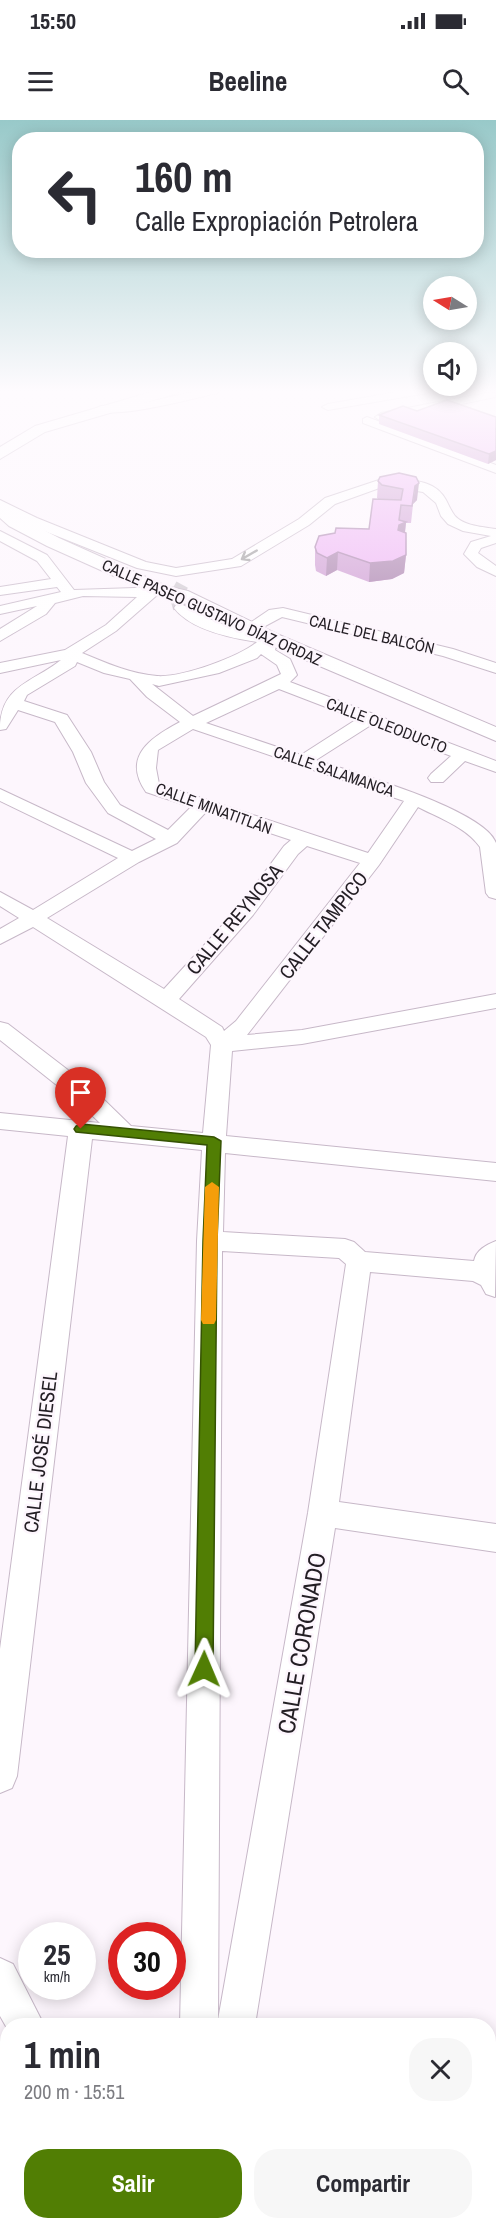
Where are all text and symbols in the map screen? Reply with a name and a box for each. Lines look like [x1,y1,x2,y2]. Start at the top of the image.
text: 15:50 [30,6,76,36]
text: Beeline [209,63,287,99]
icon: menu [24,65,57,98]
icon: search [439,65,472,98]
text: 160 m [135,149,233,205]
icon: left [36,156,114,234]
text: Calle Expropiación Petrolera [135,203,418,239]
north arrow [423,276,477,330]
map controls [423,276,477,396]
button: sound [423,342,477,396]
one-way arrow [241,550,258,562]
street label: CALLE PASEO GUSTAVO DÍAZ ORDAZ [99,553,325,671]
street label: CALLE DEL BALCÓN [307,609,437,659]
street label: CALLE OLEODUCTO [323,692,451,758]
street label: CALLE SALAMANCA [271,740,397,802]
street label: CALLE MINATITLÁN [153,777,275,839]
street label: CALLE REYNOSA [180,858,288,980]
street label: CALLE TAMPICO [272,866,374,984]
pin [55,1067,106,1129]
icon: arrive [64,1076,97,1109]
street label: CALLE JOSÉ DIESEL [17,1370,63,1534]
street label: CALLE CORONADO [269,1550,333,1736]
position arrow [172,1637,236,1701]
speed limit sign: 30 [108,1922,186,2000]
text: 25 [43,1934,71,1974]
text: km/h [44,1966,70,1987]
text: 1 min [24,2031,101,2079]
button: close [409,2038,472,2101]
text: 200 m · 15:51 [24,2078,124,2105]
button: Salir [24,2149,242,2218]
button: Compartir [254,2149,472,2218]

